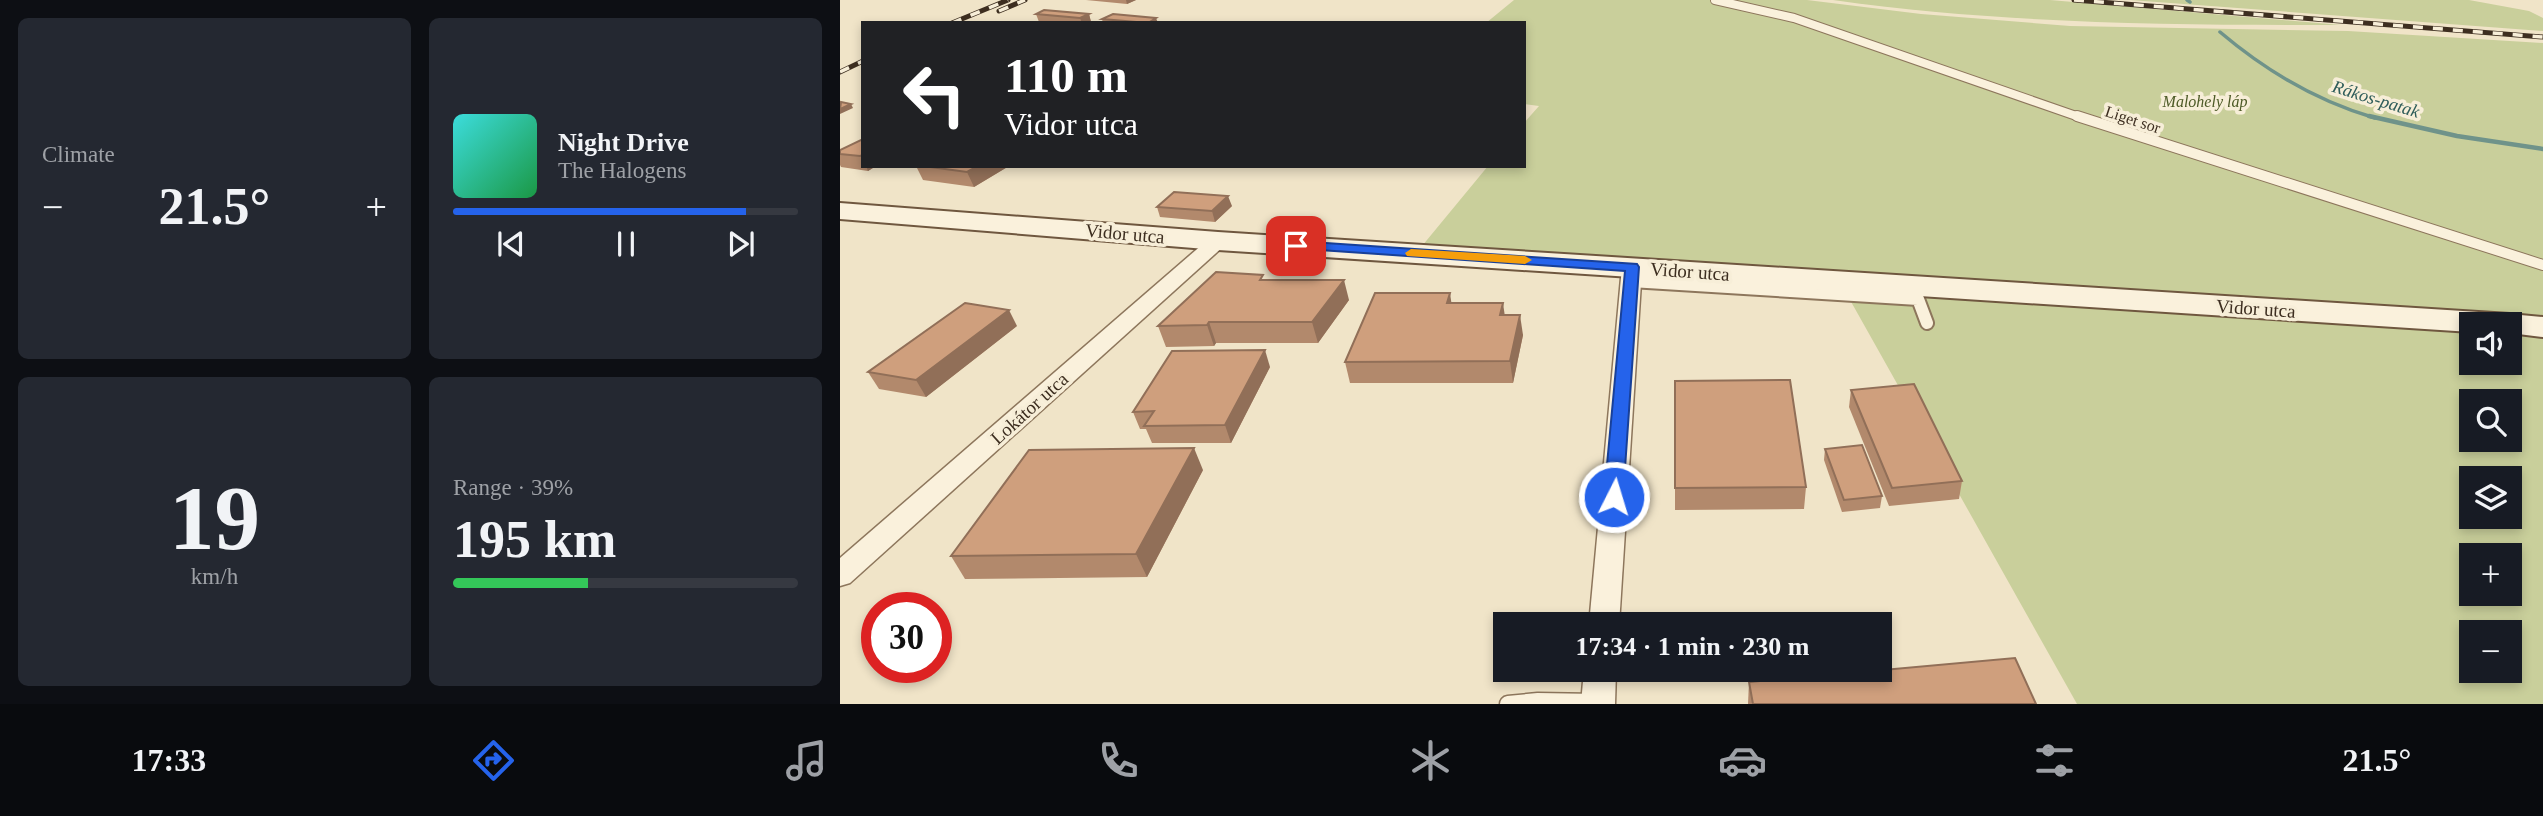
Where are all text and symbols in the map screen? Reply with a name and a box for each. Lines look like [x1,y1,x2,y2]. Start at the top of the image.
text: 110 m [1004,48,1128,103]
icon: left [889,49,980,140]
water label: Rákos-patak [2329,76,2423,122]
park label: Malohely láp [2162,93,2247,111]
street label: Liget sor [2103,103,2163,138]
text: Vidor utca [1004,106,1138,142]
text: Night Drive [558,128,689,157]
text: Climate [42,142,115,167]
text: The Halogens [558,158,686,183]
text: 21.5° [159,178,270,235]
text: − [42,186,63,228]
text: + [366,186,387,228]
pin [1266,216,1326,276]
street label: Vidor utca [1084,220,1166,247]
icon: previous [492,225,530,263]
icon: pause [607,225,645,263]
icon: next [722,225,760,263]
icon: arrive [1277,227,1315,265]
street label: Vidor utca [1650,258,1731,285]
street label: Vidor utca [2216,295,2297,322]
map controls [2459,312,2522,683]
button: sound [2459,312,2522,375]
street label: Lokátor utca [986,368,1073,448]
button: search [2459,389,2522,452]
position arrow [1577,460,1651,534]
button: layers [2459,466,2522,529]
text: 19 [169,468,260,569]
text: Range · 39% [453,475,573,500]
text: 195 km [453,511,616,568]
button: + [2459,543,2522,606]
text: km/h [191,564,238,589]
speed limit sign: 30 [861,592,952,683]
button: − [2459,620,2522,683]
text: 17:34 · 1 min · 230 m [1576,632,1810,661]
icon: directions [469,736,518,785]
icon: music [782,736,831,785]
icon: phone [1094,736,1143,785]
icon: climate [1406,736,1455,785]
icon: car [1718,736,1767,785]
icon: filters [2030,736,2079,785]
text: 17:33 [132,742,206,778]
text: 21.5° [2343,742,2411,778]

